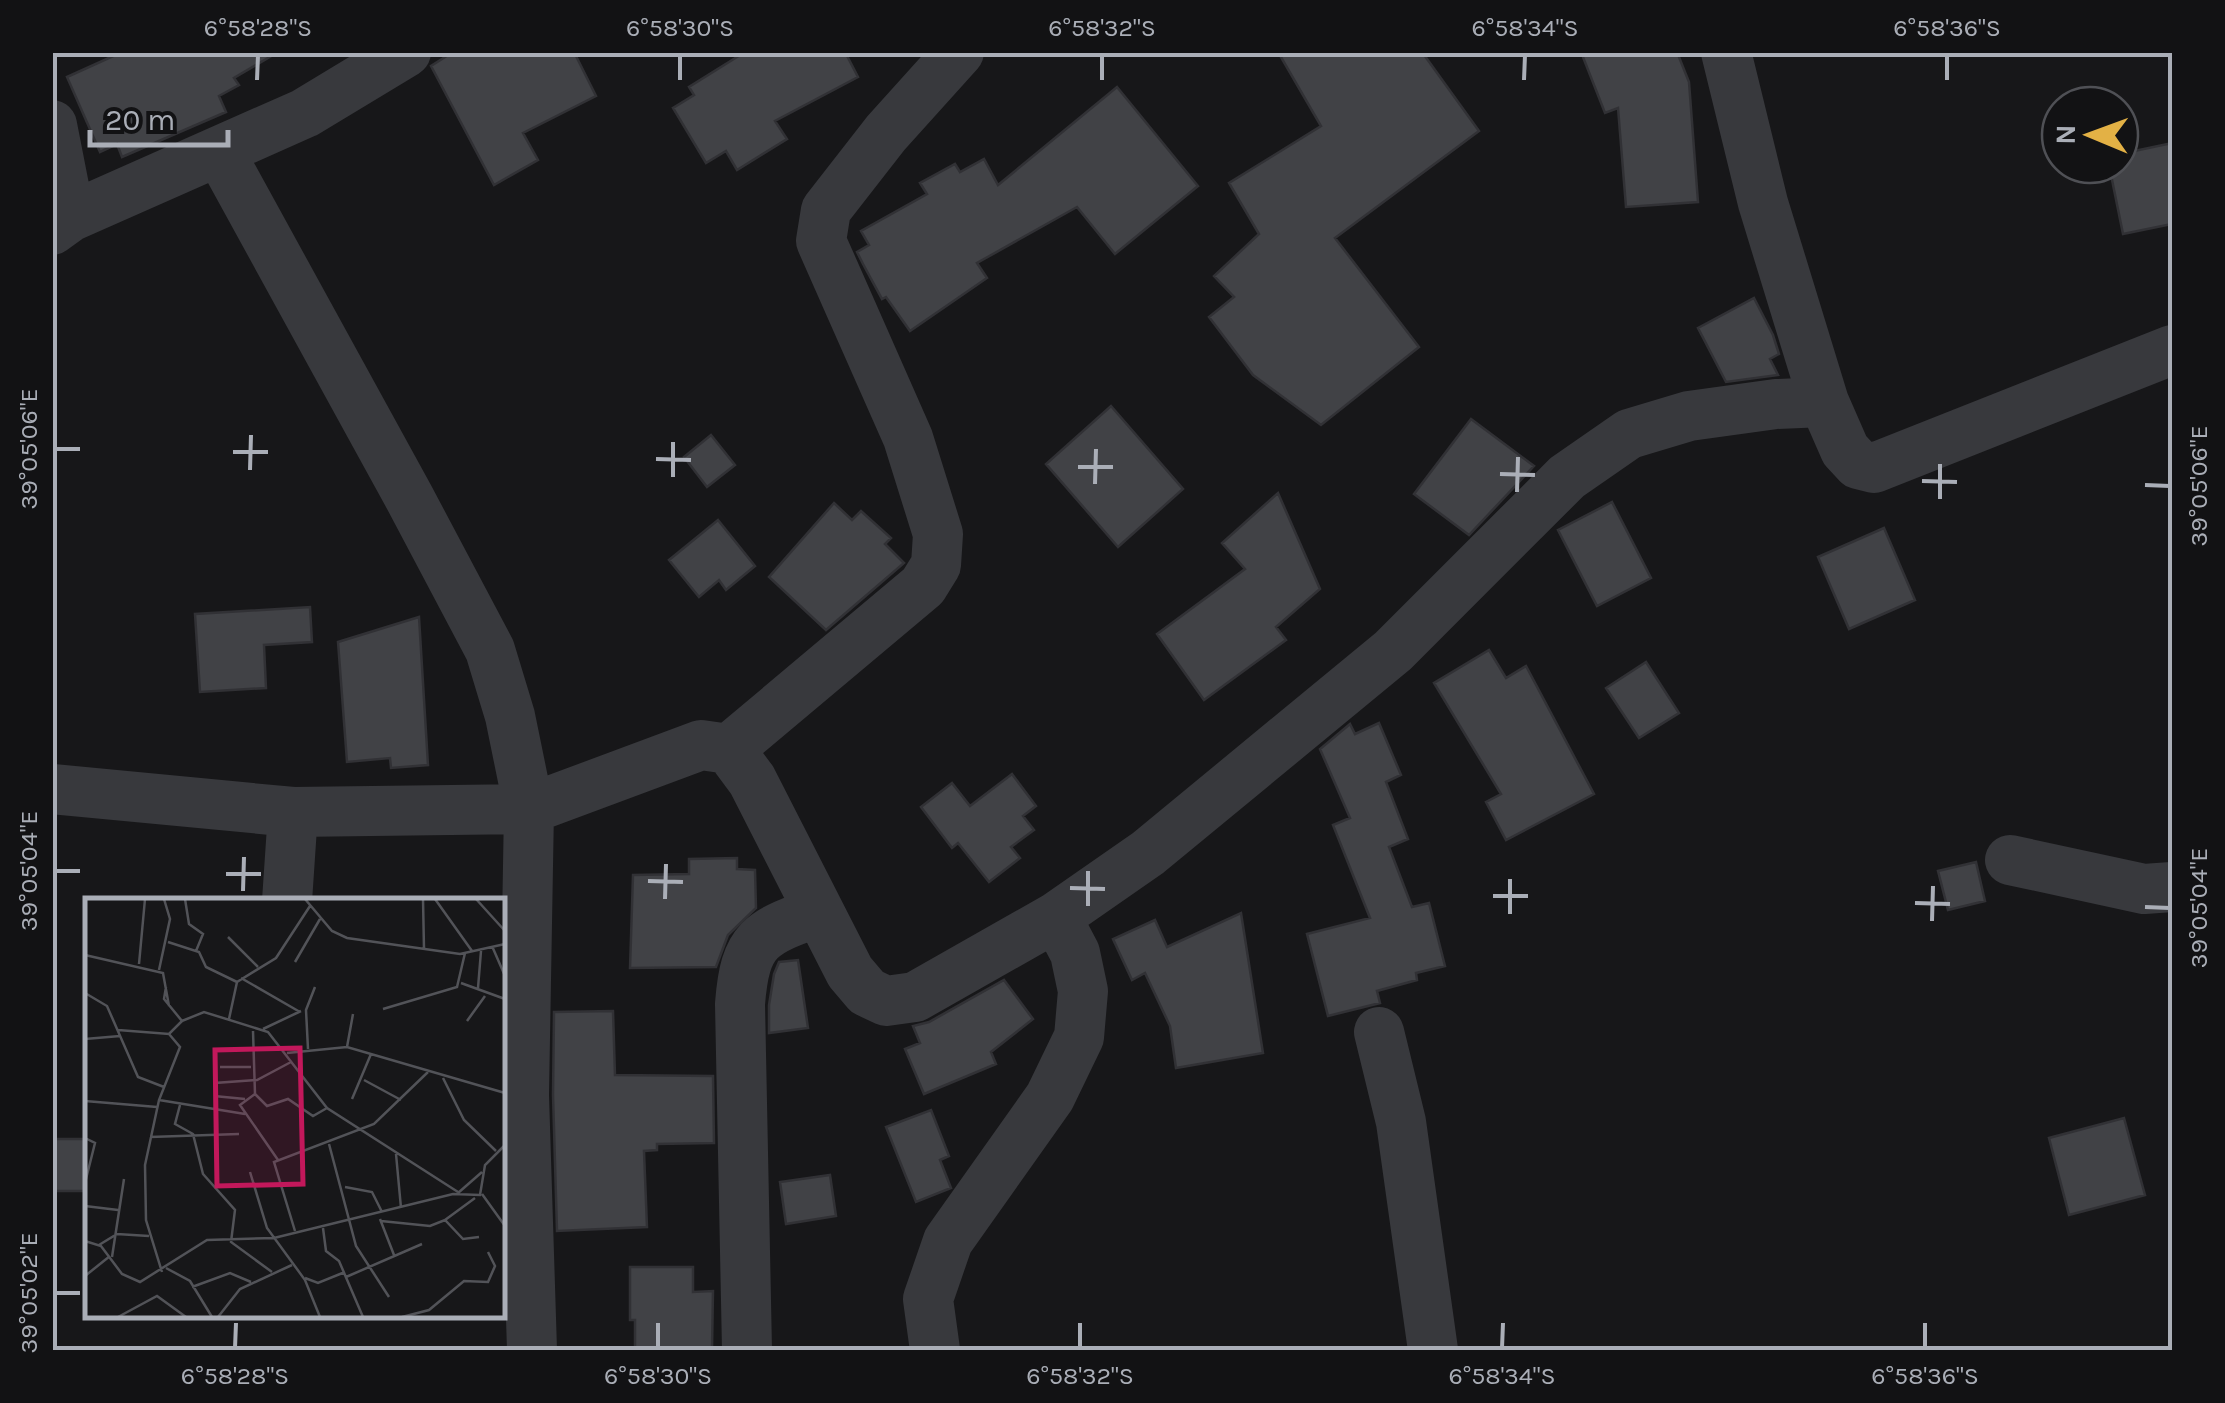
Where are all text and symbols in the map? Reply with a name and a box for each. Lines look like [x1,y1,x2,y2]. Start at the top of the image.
text: 6°58'28"S [204,13,312,42]
text: 6°58'30"S [626,13,734,42]
text: 6°58'32"S [1048,13,1156,42]
text: 6°58'34"S [1471,13,1579,42]
text: 6°58'36"S [1893,13,2001,42]
scale bar [90,85,228,147]
north arrow [2040,85,2140,185]
text: 20 m [105,102,175,138]
text: N [2049,124,2082,145]
text: 39°05'06"E [14,389,43,509]
text: 39°05'06"E [2184,426,2213,546]
text: 39°05'04"E [14,811,43,931]
text: 39°05'04"E [2184,848,2213,968]
inset map [85,898,505,1318]
text: 39°05'02"E [14,1232,43,1354]
text: 6°58'28"S [181,1361,289,1390]
text: 6°58'30"S [604,1361,712,1390]
text: 6°58'32"S [1026,1361,1134,1390]
text: 6°58'34"S [1448,1361,1556,1390]
text: 6°58'36"S [1871,1361,1979,1390]

